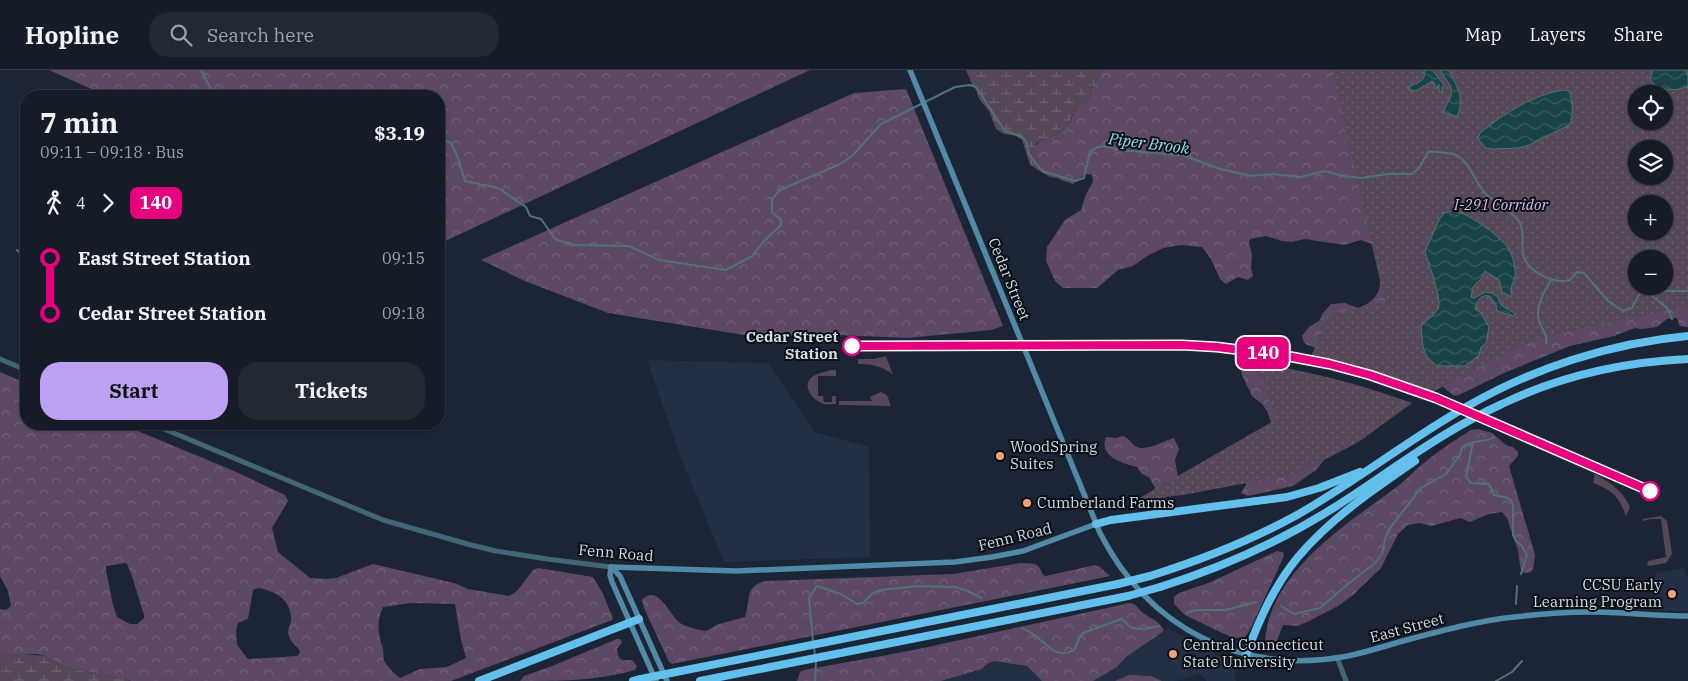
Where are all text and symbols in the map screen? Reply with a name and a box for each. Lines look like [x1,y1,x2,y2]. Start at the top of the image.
search box [149,12,499,57]
text: Hopline [25,19,119,51]
icon: search [167,21,195,49]
text: Search here [207,23,314,47]
text: Map [1465,23,1502,46]
text: Layers [1530,23,1586,46]
text: Share [1614,23,1663,46]
map controls [1628,85,1673,295]
button: locate [1628,85,1673,130]
text: 7 min [40,104,118,141]
text: $3.19 [374,121,425,145]
water label: Piper Brook [1106,128,1191,158]
button: layers [1628,140,1673,185]
text: 09:11 – 09:18 · Bus [40,142,184,162]
icon: walk [40,189,68,217]
icon: forward [94,189,122,217]
text: 140 [140,191,172,214]
text: 4 [76,193,86,213]
park label: I-291 Corridor [1453,195,1548,214]
button: + [1628,195,1673,240]
street label: Cedar Street [984,235,1035,323]
text: East Street Station [78,246,251,270]
text: 09:15 [382,248,425,268]
button: − [1628,250,1673,295]
text: Cedar Street Station [78,301,267,325]
text: 09:18 [382,303,425,323]
place label: Cedar Street Station [746,327,838,363]
marker: Cedar Street Station [842,336,862,356]
line badge: 140 [1234,337,1292,369]
text: 140 [1247,341,1279,364]
button: Start [40,362,228,420]
button: Tickets [238,362,425,420]
place label: WoodSpring Suites [1010,437,1097,473]
marker: WoodSpring Suites [994,450,1006,462]
unlabelled marker [1640,481,1660,501]
place label: Cumberland Farms [1037,493,1174,512]
marker: Cumberland Farms [1021,497,1033,509]
street label: Fenn Road [976,518,1054,555]
street label: Fenn Road [578,540,654,565]
place label: CCSU Early Learning Program [1533,575,1662,611]
marker: CCSU Early Learning Program [1666,588,1678,600]
street label: East Street [1368,609,1446,647]
place label: Central Connecticut State University [1183,635,1324,671]
marker: Central Connecticut State University [1167,648,1179,660]

